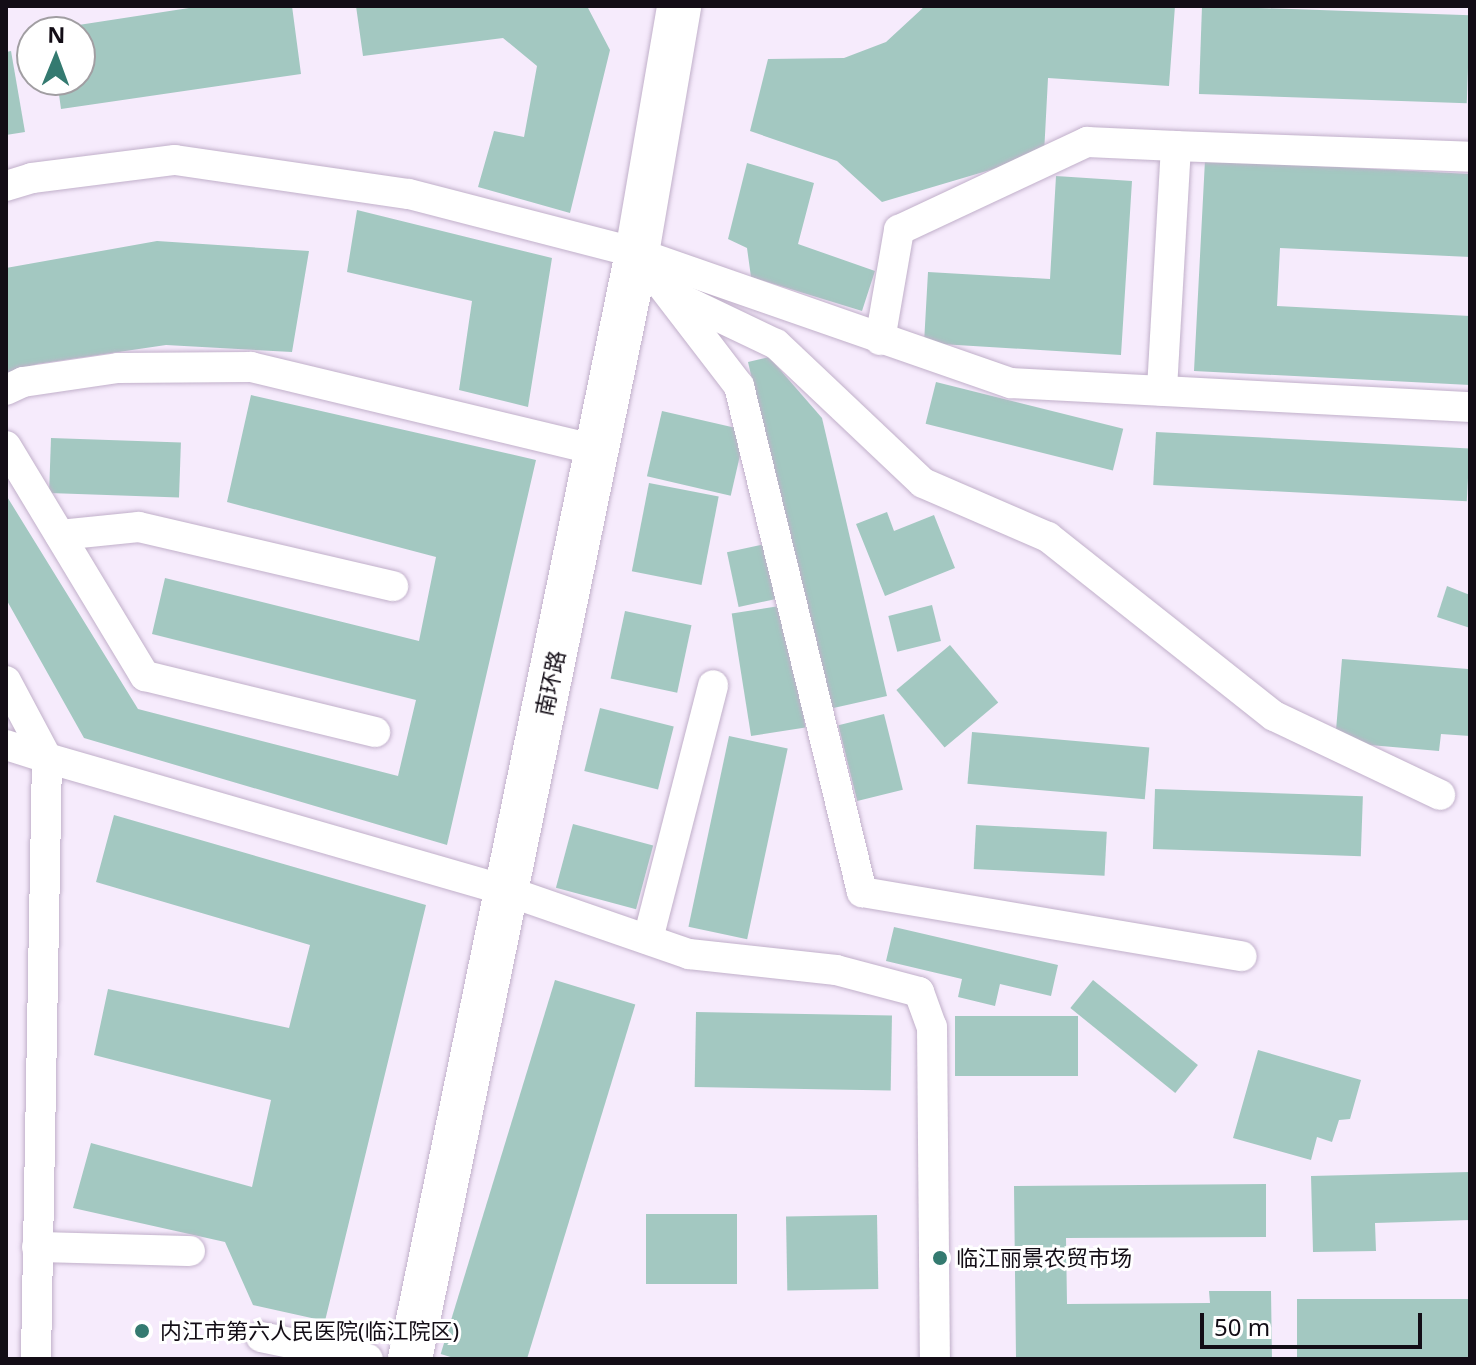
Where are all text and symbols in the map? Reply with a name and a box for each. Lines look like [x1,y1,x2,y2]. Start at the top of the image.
north arrow [16,16,96,96]
text: N [47,19,66,49]
street label: 南环路 [530,648,570,718]
place label: 临江丽景农贸市场 [956,1245,1132,1271]
marker: 临江丽景农贸市场 [931,1249,949,1267]
scale bar [1204,1297,1426,1347]
text: 50 m [1214,1310,1270,1343]
place label: 内江市第六人民医院(临江院区) [160,1318,459,1344]
marker: 内江市第六人民医院(临江院区) [131,1320,153,1342]

